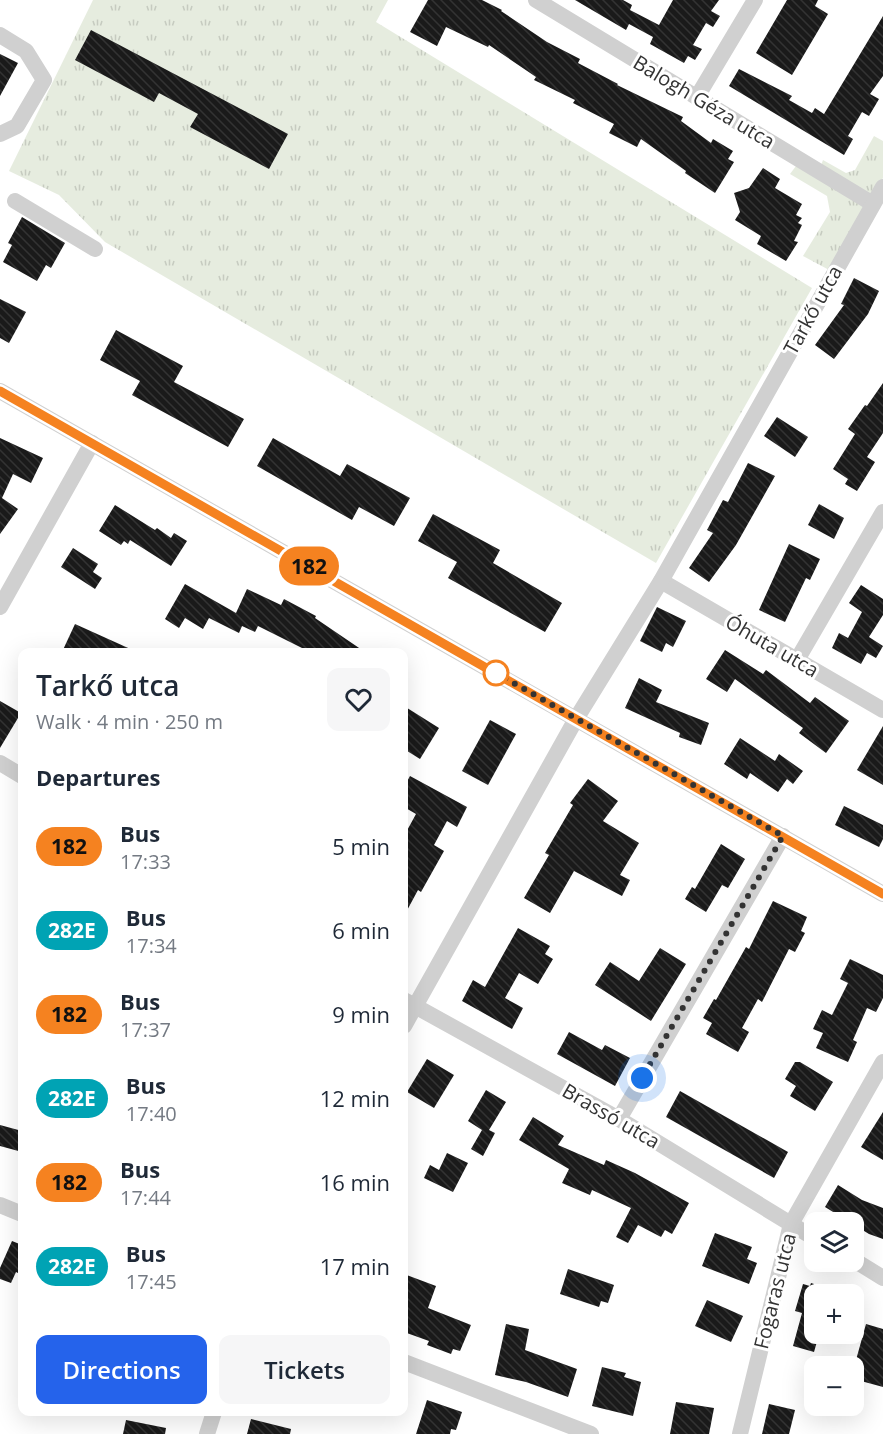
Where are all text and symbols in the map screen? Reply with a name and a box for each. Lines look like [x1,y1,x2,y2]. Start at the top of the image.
street label: Balogh Géza utca [628,49,780,155]
street label: Tarkő utca [777,260,848,359]
line badge: 182 [274,546,344,586]
text: 182 [291,552,327,580]
street label: Óhuta utca [721,608,824,683]
unlabelled marker [483,660,509,686]
text: Tarkő utca [36,666,180,704]
button: heart [327,668,390,731]
text: Walk · 4 min · 250 m [36,708,223,735]
text: Departures [36,762,160,792]
text: Bus [120,818,160,848]
text: 5 min [332,831,390,861]
text: 182 [51,832,87,860]
text: 17:33 [120,848,171,875]
text: Bus [126,902,166,932]
text: 6 min [332,915,390,945]
text: 282E [48,916,96,944]
text: 17:34 [126,932,177,959]
text: Bus [120,986,160,1016]
text: 9 min [332,999,390,1029]
text: 182 [51,1000,87,1028]
text: 17:37 [120,1016,171,1043]
your location [627,1063,657,1093]
text: Bus [126,1070,166,1100]
street label: Brassó utca [557,1077,665,1154]
text: 12 min [320,1083,390,1113]
text: 282E [48,1084,96,1112]
text: 17:40 [126,1100,177,1127]
text: Bus [120,1154,160,1184]
text: 16 min [320,1167,390,1197]
text: 182 [51,1168,87,1196]
text: 17:44 [120,1184,171,1211]
map controls [804,1212,864,1416]
button: layers [804,1212,864,1272]
street label: Fogaras utca [747,1230,802,1352]
text: Bus [126,1238,166,1268]
text: 17 min [320,1251,390,1281]
text: 282E [48,1252,96,1280]
text: 17:45 [126,1268,177,1295]
button: + [804,1284,864,1344]
button: Directions [36,1335,207,1404]
button: Tickets [219,1335,390,1404]
button: − [804,1356,864,1416]

